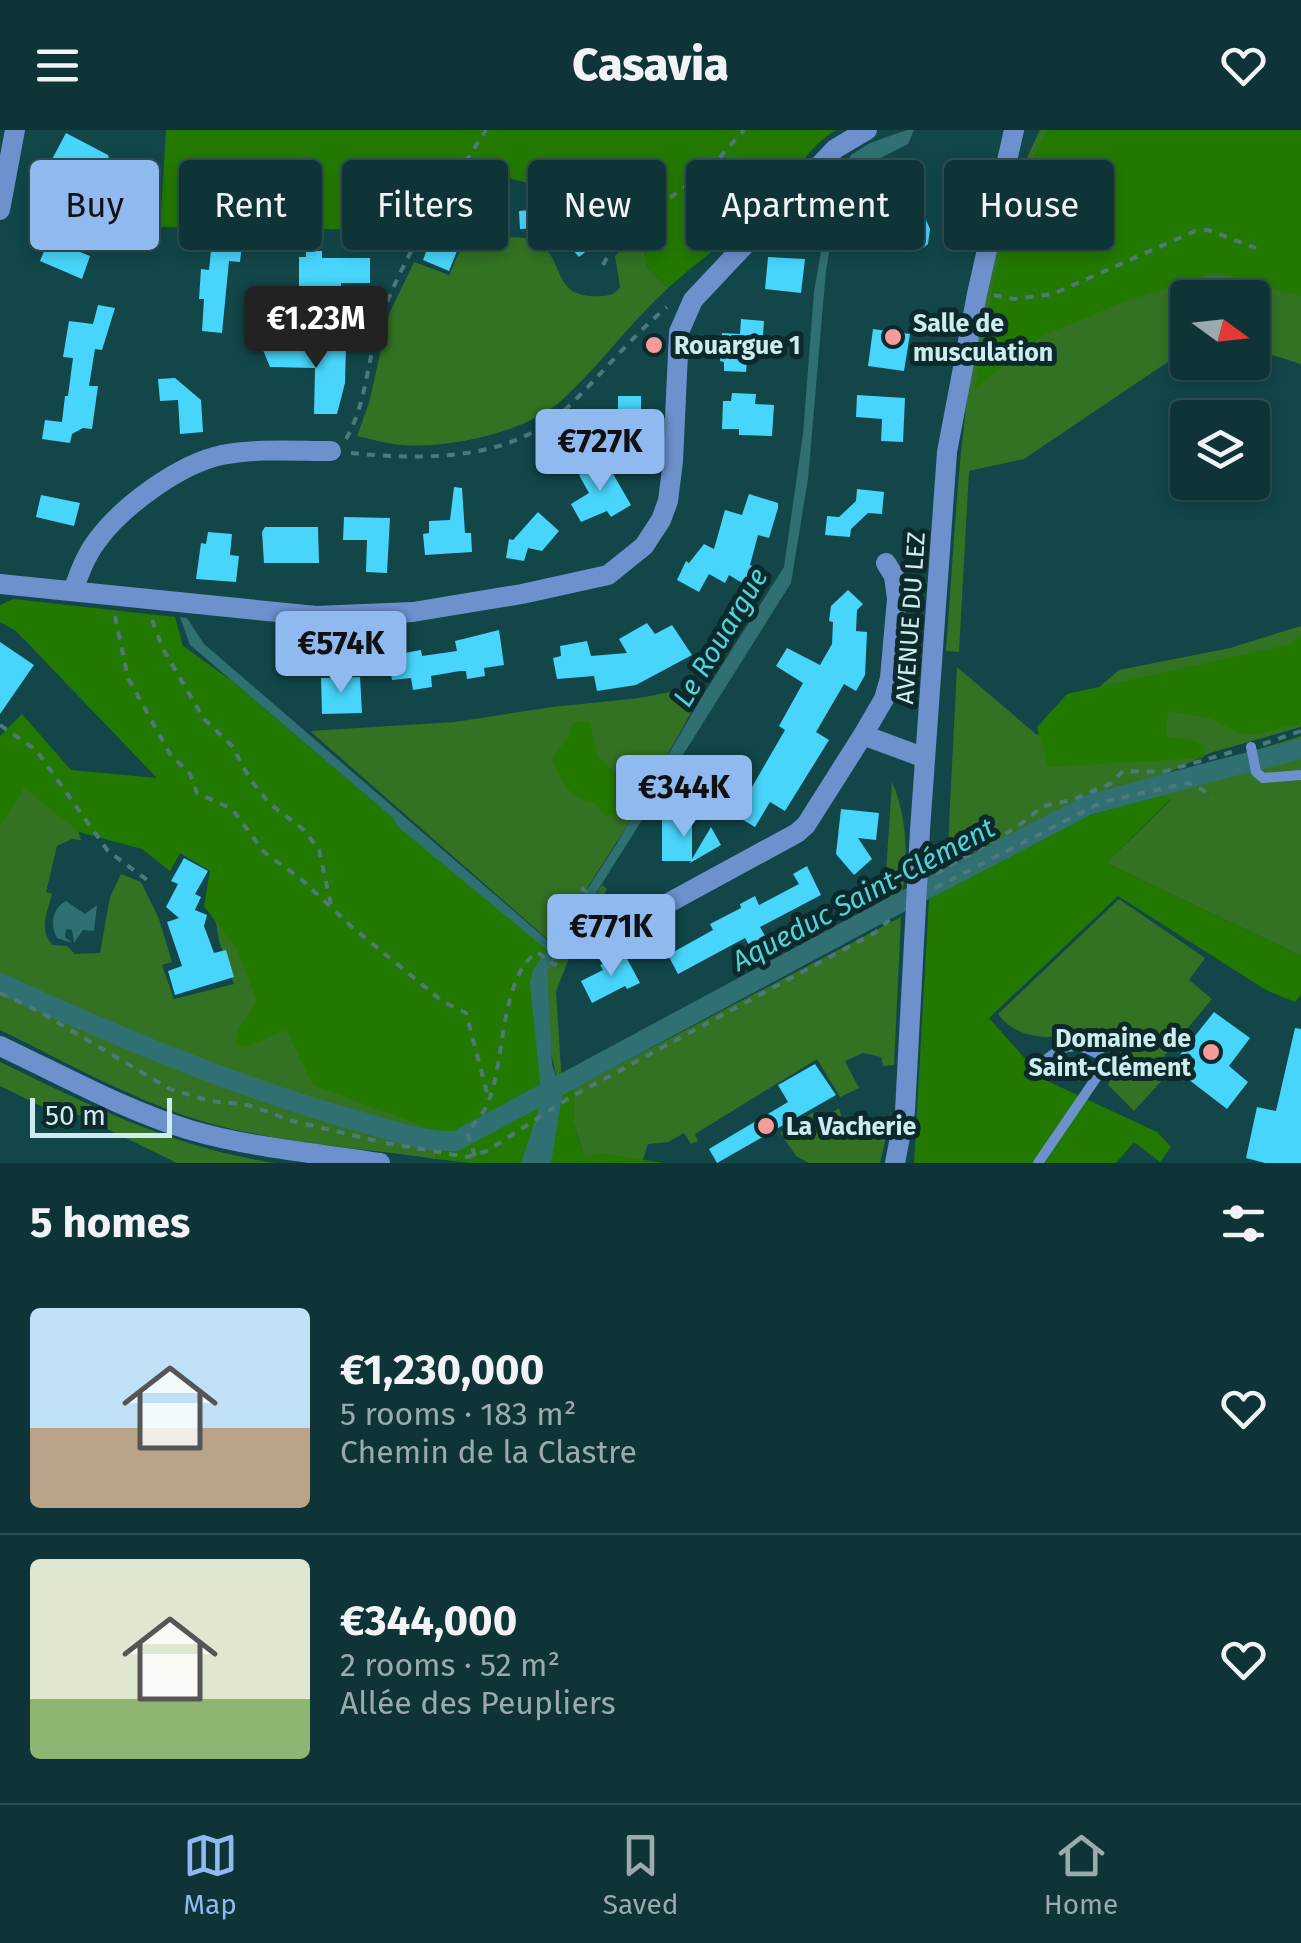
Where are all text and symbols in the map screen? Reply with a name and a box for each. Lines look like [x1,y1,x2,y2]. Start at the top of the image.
icon: menu [30,38,85,93]
text: Casavia [572,38,729,92]
icon: heart [1216,38,1271,93]
chip: Buy [30,160,159,250]
chip: Rent [179,160,322,250]
chip: Filters [342,160,508,250]
chip: New [528,160,666,250]
chip: Apartment [686,160,924,250]
chip: House [944,160,1114,250]
north arrow [1170,280,1270,380]
map controls [1170,280,1270,500]
pin: €1.23M [235,286,397,371]
text: €1.23M [267,299,365,337]
place label: Salle de musculation [913,309,1053,368]
marker: Salle de musculation [882,326,904,348]
place label: Rouargue 1 [674,331,801,361]
marker: Rouargue 1 [643,334,665,356]
button: layers [1170,400,1270,500]
pin: €727K [530,409,670,494]
text: €727K [557,422,643,460]
street label: AVENUE DU LEZ [890,531,932,705]
water label: Le Rouargue [666,562,775,713]
pin: €574K [271,611,411,696]
text: €574K [297,624,385,662]
pin: €344K [614,755,754,840]
text: €344K [638,768,730,806]
water label: Aqueduc Saint-Clément [725,811,1000,978]
pin: €771K [541,894,681,979]
text: €771K [569,907,653,945]
place label: Domaine de Saint-Clément [1028,1024,1191,1083]
marker: Domaine de Saint-Clément [1200,1041,1222,1063]
scale bar [30,1093,172,1138]
text: 50 m [45,1099,106,1132]
place label: La Vacherie [786,1112,916,1142]
marker: La Vacherie [755,1115,777,1137]
icon: filters [1216,1196,1271,1251]
text: 5 homes [30,1198,190,1248]
text: €1,230,000 [340,1345,544,1395]
icon: home [110,1348,230,1468]
icon: heart [1216,1381,1271,1436]
text: 5 rooms · 183 m² [340,1395,576,1433]
text: Chemin de la Clastre [340,1433,637,1471]
text: €344,000 [340,1596,517,1646]
icon: home [110,1599,230,1719]
icon: heart [1216,1632,1271,1687]
text: 2 rooms · 52 m² [340,1646,560,1684]
text: Allée des Peupliers [340,1684,616,1722]
tab: Map [183,1828,238,1921]
tab: Saved [603,1828,679,1921]
tab: Home [1044,1828,1118,1921]

